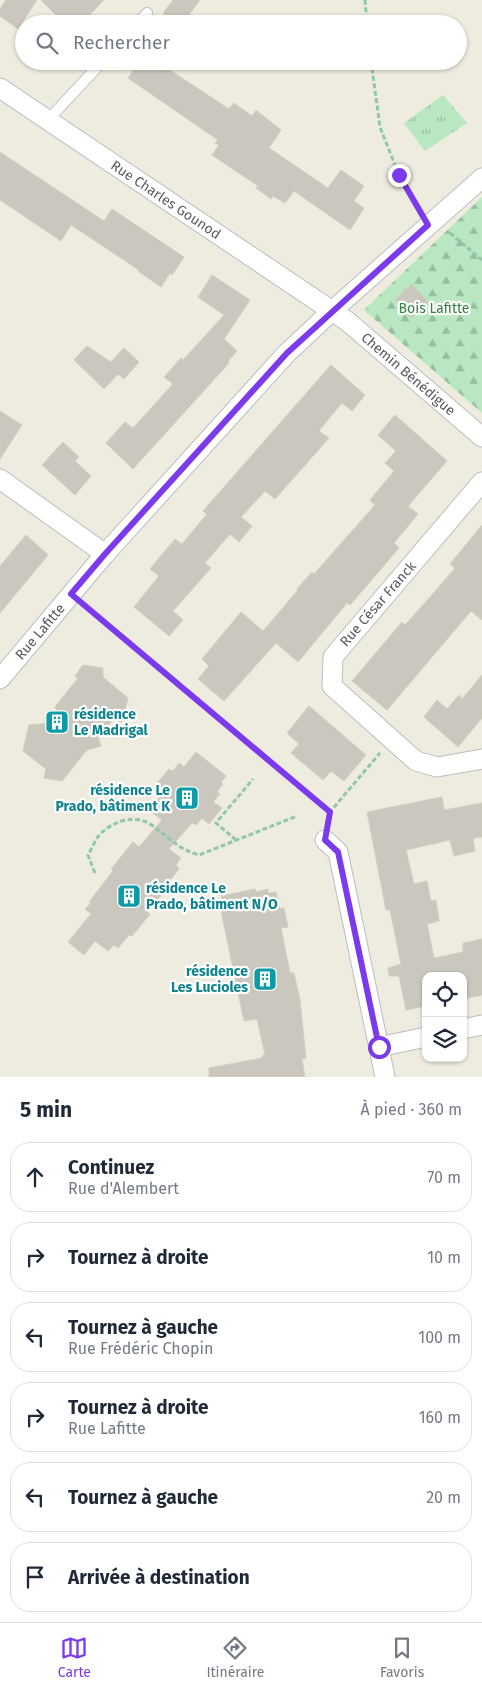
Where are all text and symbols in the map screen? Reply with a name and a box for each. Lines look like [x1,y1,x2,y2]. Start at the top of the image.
search box [15,15,467,70]
icon: search [33,29,61,57]
text: Rechercher [73,31,170,54]
street label: Rue Charles Gounod [108,157,224,242]
route end [388,164,411,187]
park label: Bois Lafitte [399,300,469,317]
street label: Chemin Bénédigue [358,329,459,419]
street label: Rue César Franck [336,557,420,650]
street label: Rue Lafitte [11,600,68,663]
place label: résidence Le Madrigal [74,706,148,739]
building icon: résidence Le Madrigal [44,709,70,735]
place label: résidence Le Prado, bâtiment K [56,782,171,815]
building icon: résidence Le Prado, bâtiment K [174,785,200,811]
place label: résidence Le Prado, bâtiment N/O [146,880,278,913]
building icon: résidence Le Prado, bâtiment N/O [116,883,142,909]
place label: résidence Les Lucioles [171,963,248,996]
building icon: résidence Les Lucioles [252,966,278,992]
map controls [422,972,467,1062]
button: locate [422,972,467,1017]
button: layers [422,1017,467,1062]
route start [368,1036,391,1059]
text: 5 min [20,1097,72,1123]
text: À pied · 360 m [361,1100,462,1119]
text: Continuez [68,1156,154,1179]
icon: ahead [21,1163,49,1191]
text: 70 m [427,1168,461,1187]
text: Rue d'Alembert [68,1179,179,1198]
icon: right [21,1243,49,1271]
text: Tournez à droite [68,1246,209,1269]
text: 10 m [427,1248,461,1267]
text: Tournez à gauche [68,1316,218,1339]
icon: left [21,1323,49,1351]
text: 100 m [418,1328,461,1347]
text: Rue Frédéric Chopin [68,1339,213,1358]
text: Tournez à droite [68,1396,209,1419]
icon: right [21,1403,49,1431]
text: 160 m [419,1408,461,1427]
text: Rue Lafitte [68,1419,146,1438]
icon: left [21,1483,49,1511]
text: Tournez à gauche [68,1486,218,1509]
text: 20 m [426,1488,461,1507]
icon: arrive [21,1563,49,1591]
text: Arrivée à destination [68,1566,250,1589]
tab: Carte [58,1634,91,1681]
tab: Itinéraire [206,1634,264,1681]
tab: Favoris [380,1634,424,1681]

